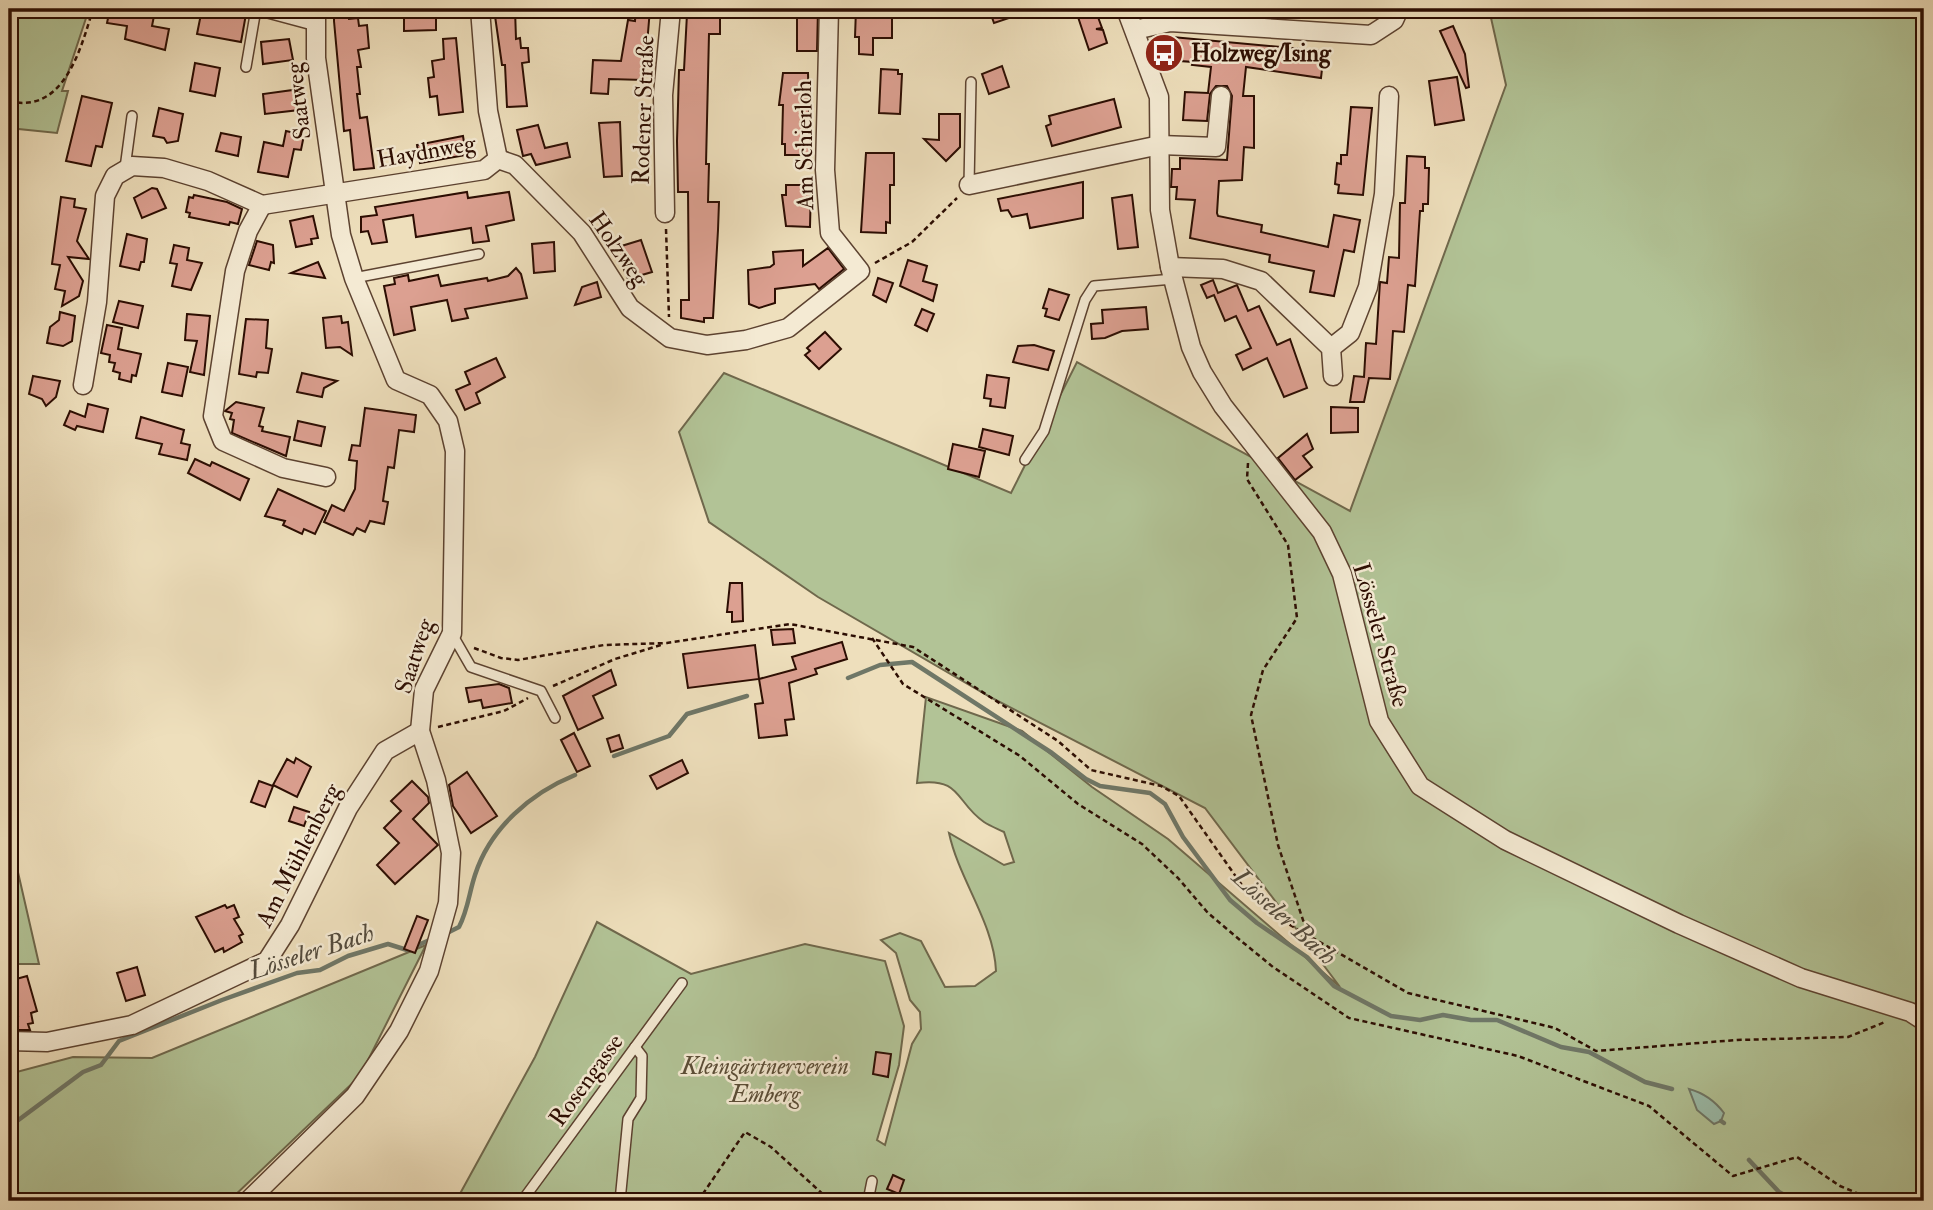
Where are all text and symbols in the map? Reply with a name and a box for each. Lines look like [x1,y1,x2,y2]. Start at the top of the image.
bus stop icon: Holzweg/Ising [1143,32,1185,74]
street label: Rodener Straße [625,35,662,185]
place label: Holzweg/Ising [1191,38,1332,69]
street label: Saatweg [278,59,319,141]
street label: Am Schierloh [788,79,821,211]
street label: Haydnweg [374,127,479,175]
street label: Holzweg [582,206,656,294]
street label: Lösseler Straße [1345,559,1416,711]
street label: Saatweg [388,613,442,698]
street label: Am Mühlenberg [248,777,349,933]
water label: Lösseler Bach [1225,861,1343,972]
water label: Lösseler Bach [244,917,378,988]
street label: Rosengasse [542,1028,630,1133]
park label: Kleingärtnerverein Emberg [680,1051,849,1110]

